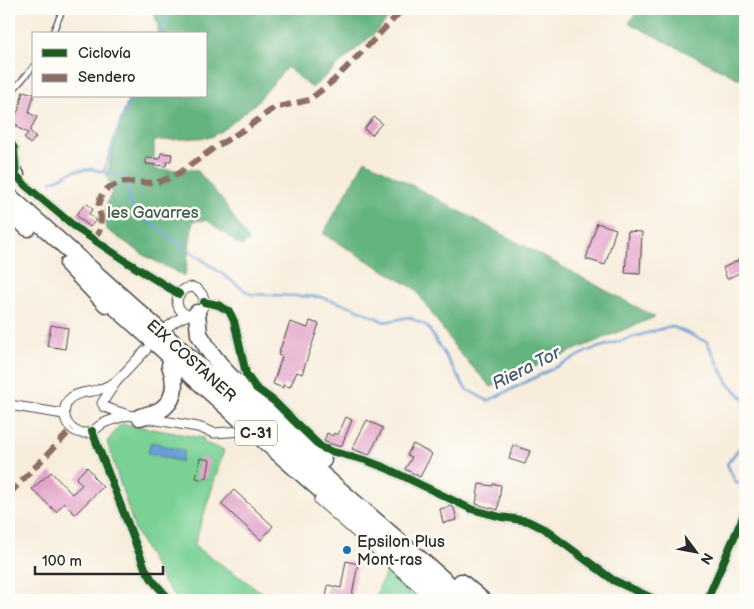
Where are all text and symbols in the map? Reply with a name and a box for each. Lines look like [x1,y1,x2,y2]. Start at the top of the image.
legend [32,32,208,98]
text: Ciclovía [78,44,131,63]
text: Sendero [78,68,136,87]
park label: les Gavarres [107,204,199,223]
street label: EIX COSTANER [142,316,240,406]
water label: Riera Tor [489,342,565,395]
road number: C-31 [235,420,277,446]
north arrow [672,526,722,576]
place label: Epsilon Plus Mont-ras [357,533,445,570]
scale bar [35,544,162,576]
marker: Epsilon Plus Mont-ras [341,544,353,556]
text: N [697,550,717,568]
text: 100 m [42,552,82,571]

